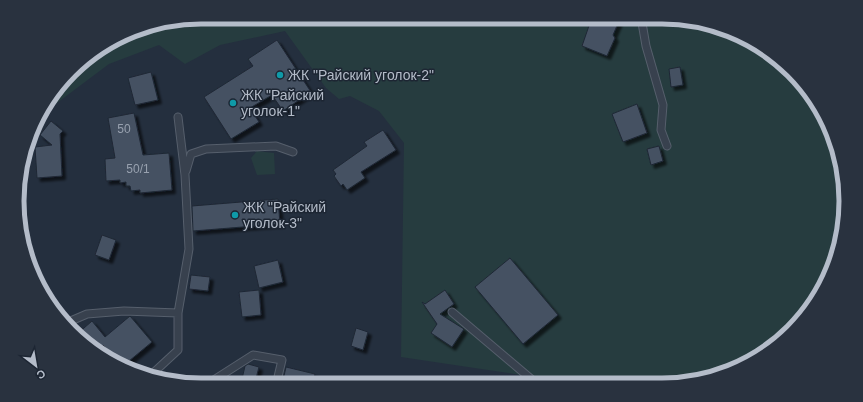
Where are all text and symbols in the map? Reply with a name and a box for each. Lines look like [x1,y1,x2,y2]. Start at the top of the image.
place label: ЖК "Райский уголок-2" [288,67,434,83]
marker: ЖК "Райский уголок-2" [275,70,285,80]
place label: ЖК "Райский уголок-1" [241,87,324,119]
marker: ЖК "Райский уголок-1" [228,98,238,108]
house number: 50 [117,122,131,136]
house number: 50/1 [126,162,150,176]
place label: ЖК "Райский уголок-3" [243,199,326,231]
marker: ЖК "Райский уголок-3" [230,210,240,220]
north arrow [16,346,56,386]
text: С [35,367,48,382]

